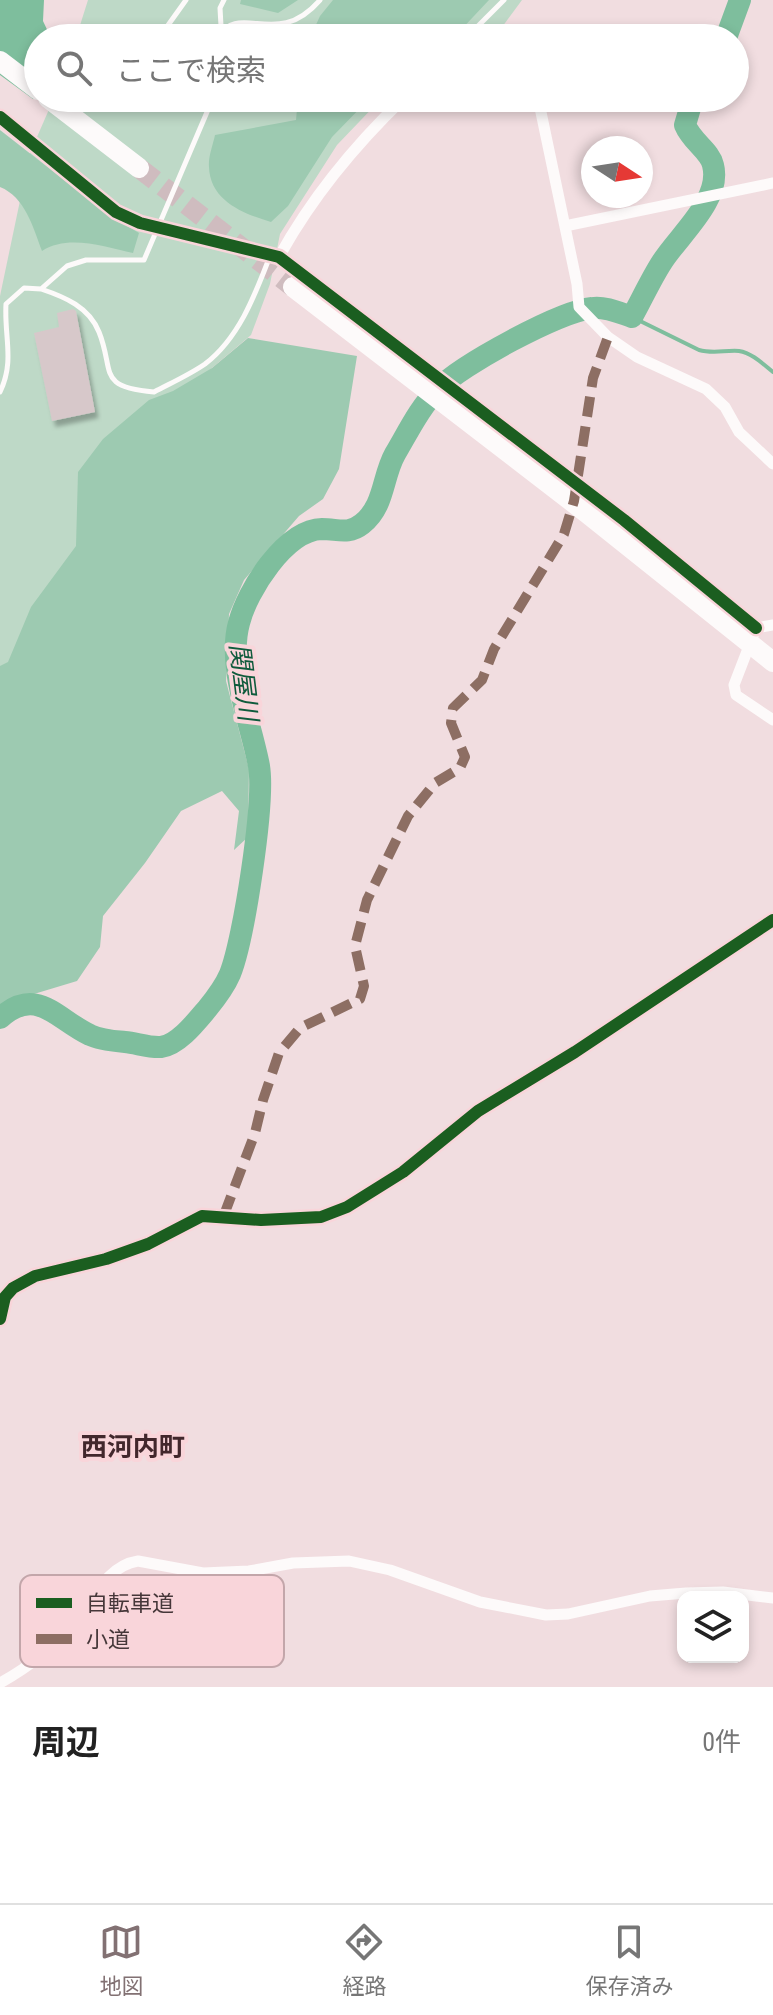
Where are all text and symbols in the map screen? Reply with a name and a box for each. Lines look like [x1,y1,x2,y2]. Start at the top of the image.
search box [24,24,749,112]
icon: search [52,46,96,90]
text: ここで検索 [116,53,266,88]
north arrow [581,136,653,208]
water label: 関屋川 [224,641,264,726]
district label: 西河内町 [81,1432,185,1462]
legend [20,1575,284,1667]
text: 自転車道 [86,1591,174,1616]
map controls [677,1591,749,1663]
button: layers [677,1591,749,1663]
text: 小道 [86,1627,130,1652]
text: 周辺 [32,1722,100,1762]
text: 0件 [702,1727,741,1757]
tab: 地図 [99,1920,144,2000]
tab: 経路 [342,1920,387,2000]
tab: 保存済み [585,1920,674,2000]

